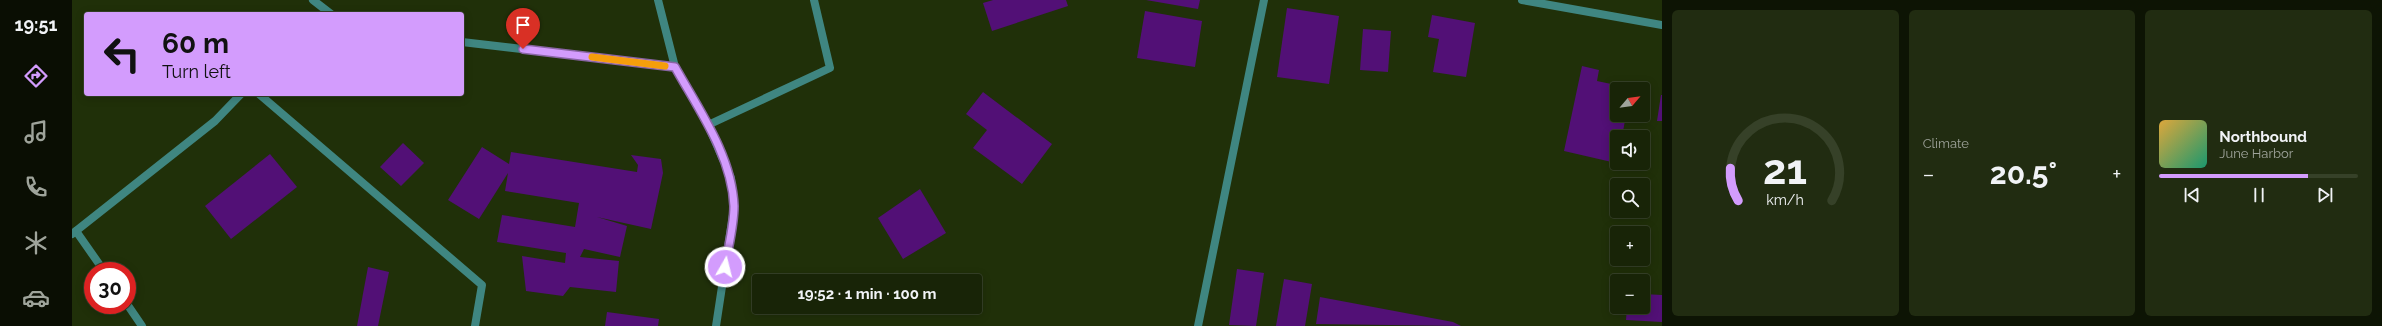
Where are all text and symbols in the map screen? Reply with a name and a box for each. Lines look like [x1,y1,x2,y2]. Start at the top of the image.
pin [506,8,540,49]
text: 19:51 [15,14,57,35]
icon: arrive [512,14,534,36]
text: 60 m [162,27,229,60]
icon: left [96,28,148,80]
text: Turn left [162,61,231,82]
icon: directions [22,62,50,90]
north arrow [1610,82,1650,122]
map controls [1610,82,1650,314]
icon: music [22,118,50,146]
text: Northbound [2219,128,2307,146]
button: sound [1610,130,1650,170]
text: Climate [1923,136,1969,151]
text: 21 [1763,145,1807,194]
text: June Harbor [2219,146,2293,161]
text: 20.5° [1990,156,2057,191]
text: − [1923,161,1935,187]
text: + [2112,161,2121,187]
icon: phone [22,173,50,201]
button: search [1610,178,1650,218]
icon: previous [2181,184,2203,206]
icon: pause [2248,184,2270,206]
icon: next [2314,184,2336,206]
text: km/h [1766,192,1804,208]
button: + [1610,226,1650,266]
icon: climate [22,229,50,257]
position arrow [704,246,746,288]
speed limit sign: 30 [84,262,136,314]
button: − [1610,274,1650,314]
icon: car [22,284,50,312]
text: 19:52 · 1 min · 100 m [797,285,937,303]

